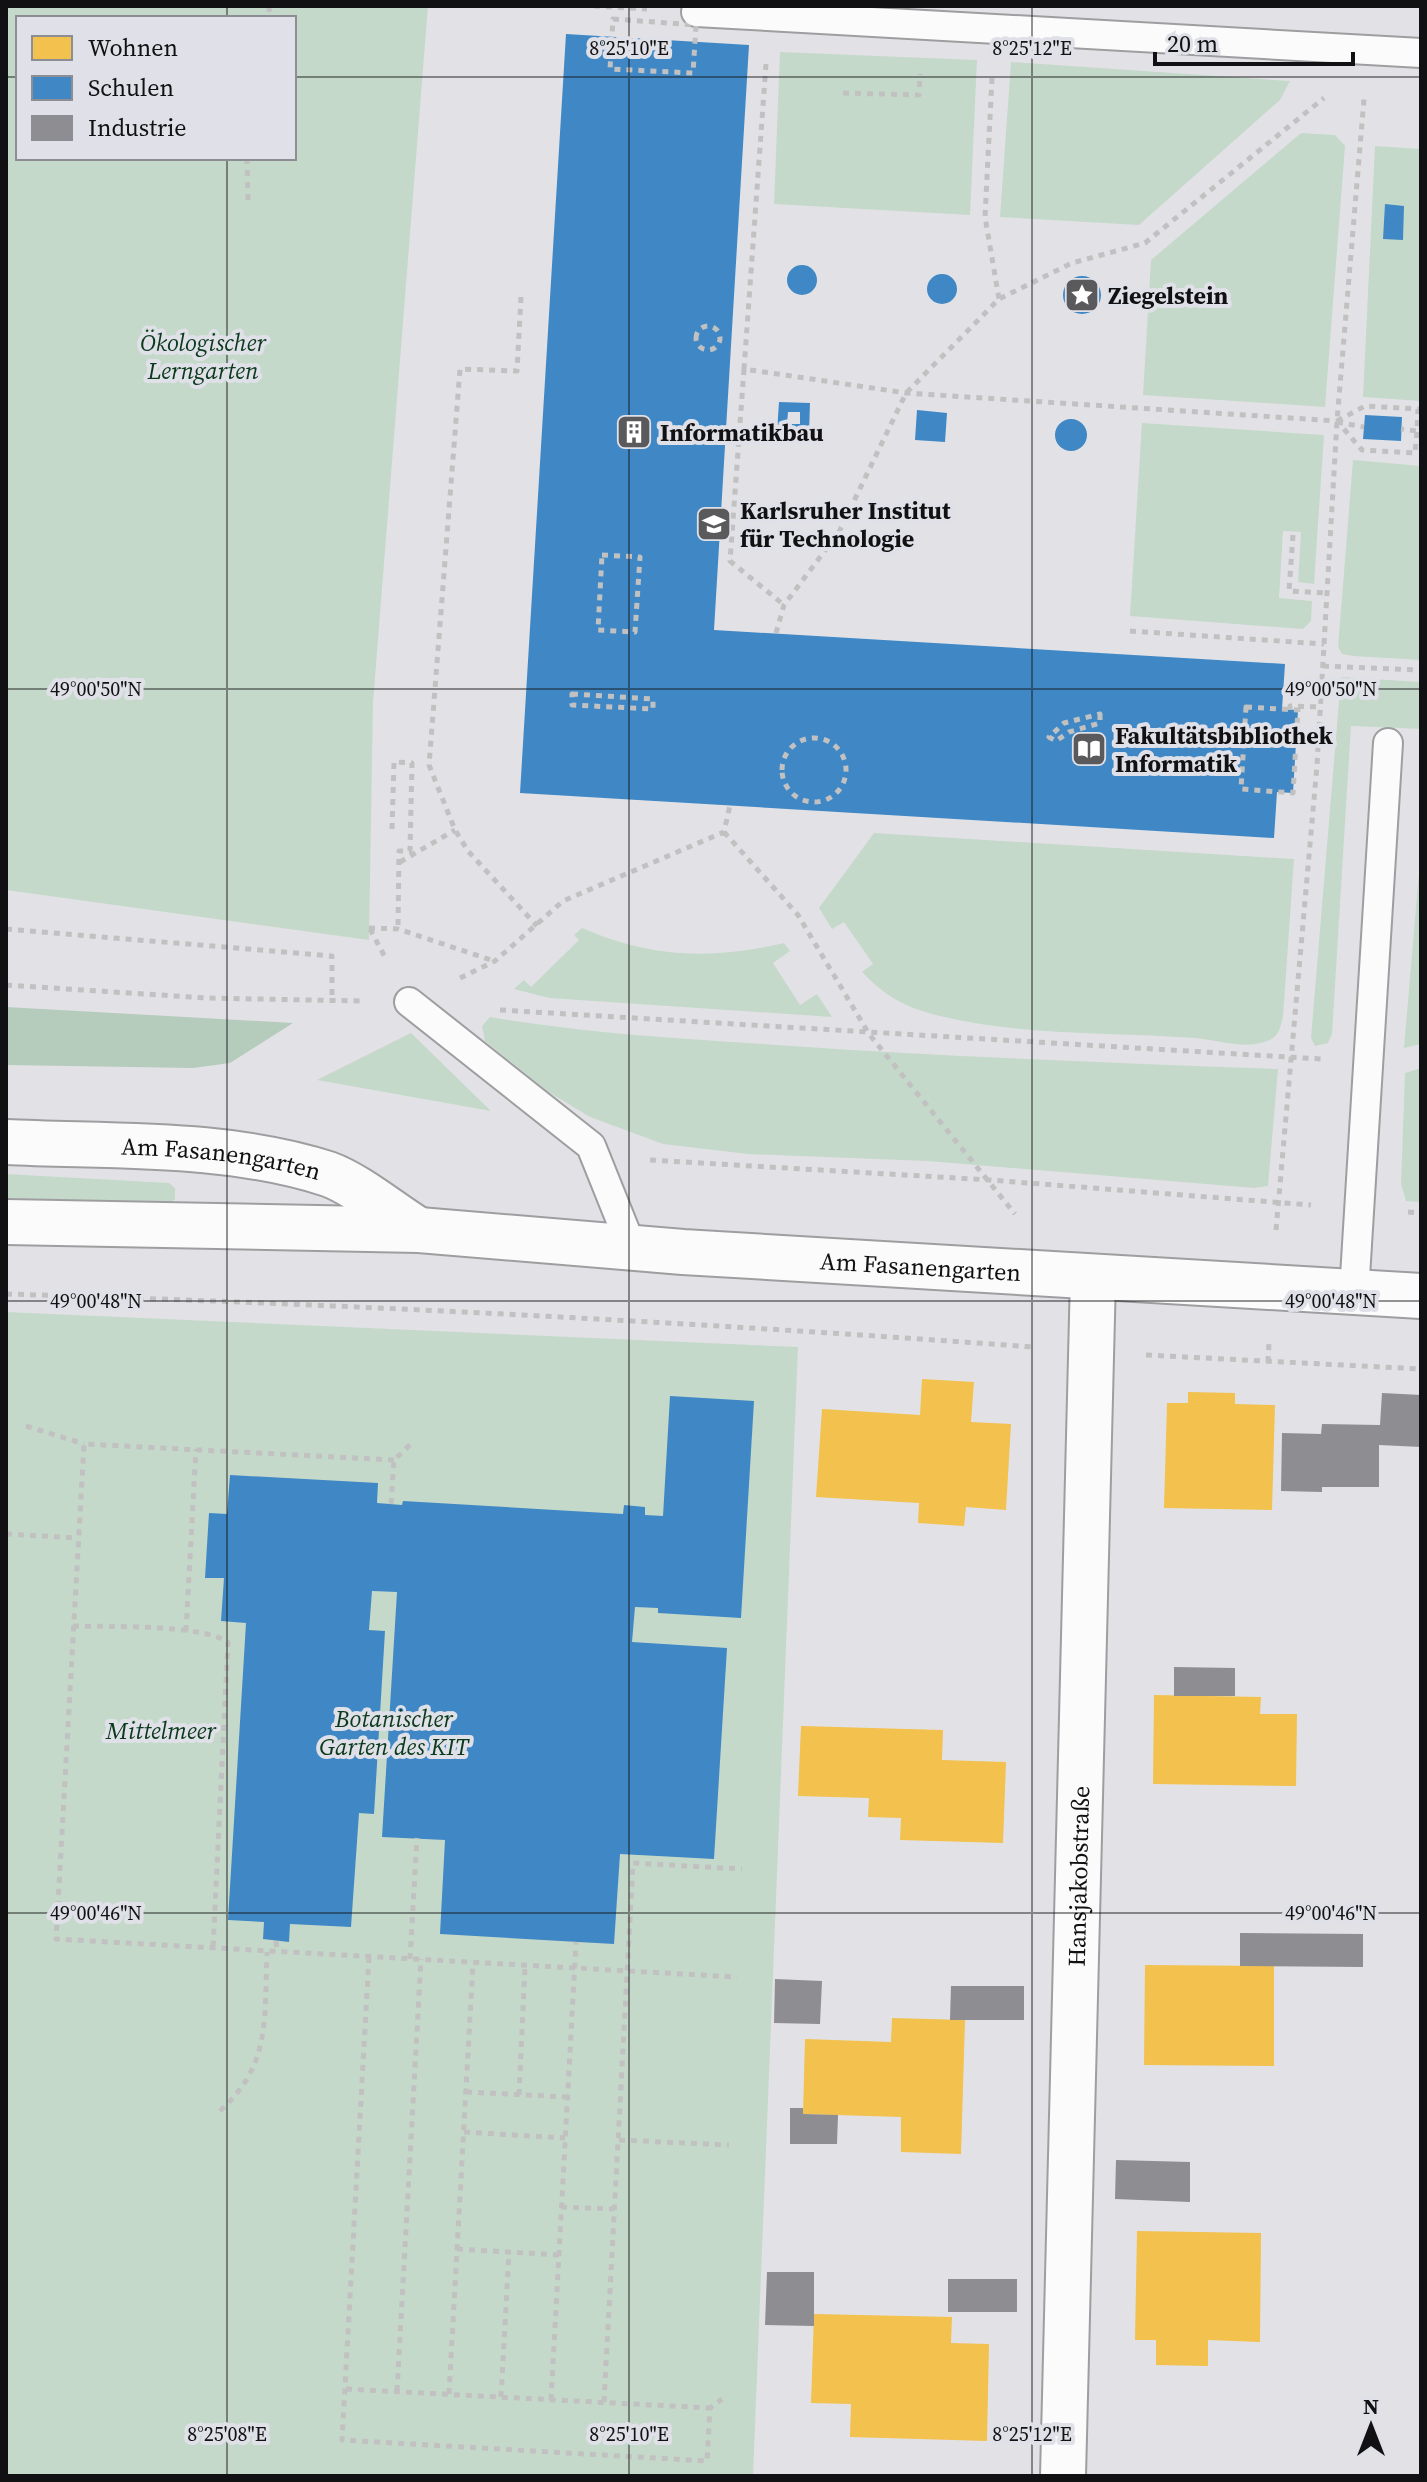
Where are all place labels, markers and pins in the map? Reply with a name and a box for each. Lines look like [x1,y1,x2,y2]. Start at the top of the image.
place icon: Ziegelstein [1063,276,1101,314]
place label: Ziegelstein [1108,279,1229,312]
building icon: Informatikbau [615,413,653,451]
place label: Informatikbau [660,416,824,449]
place label: Karlsruher Institut für Technologie [740,494,951,555]
school or university icon: Karlsruher Institut für Technologie [695,505,733,543]
place label: Fakultätsbibliothek Informatik [1115,719,1333,780]
library icon: Fakultätsbibliothek Informatik [1070,730,1108,768]

